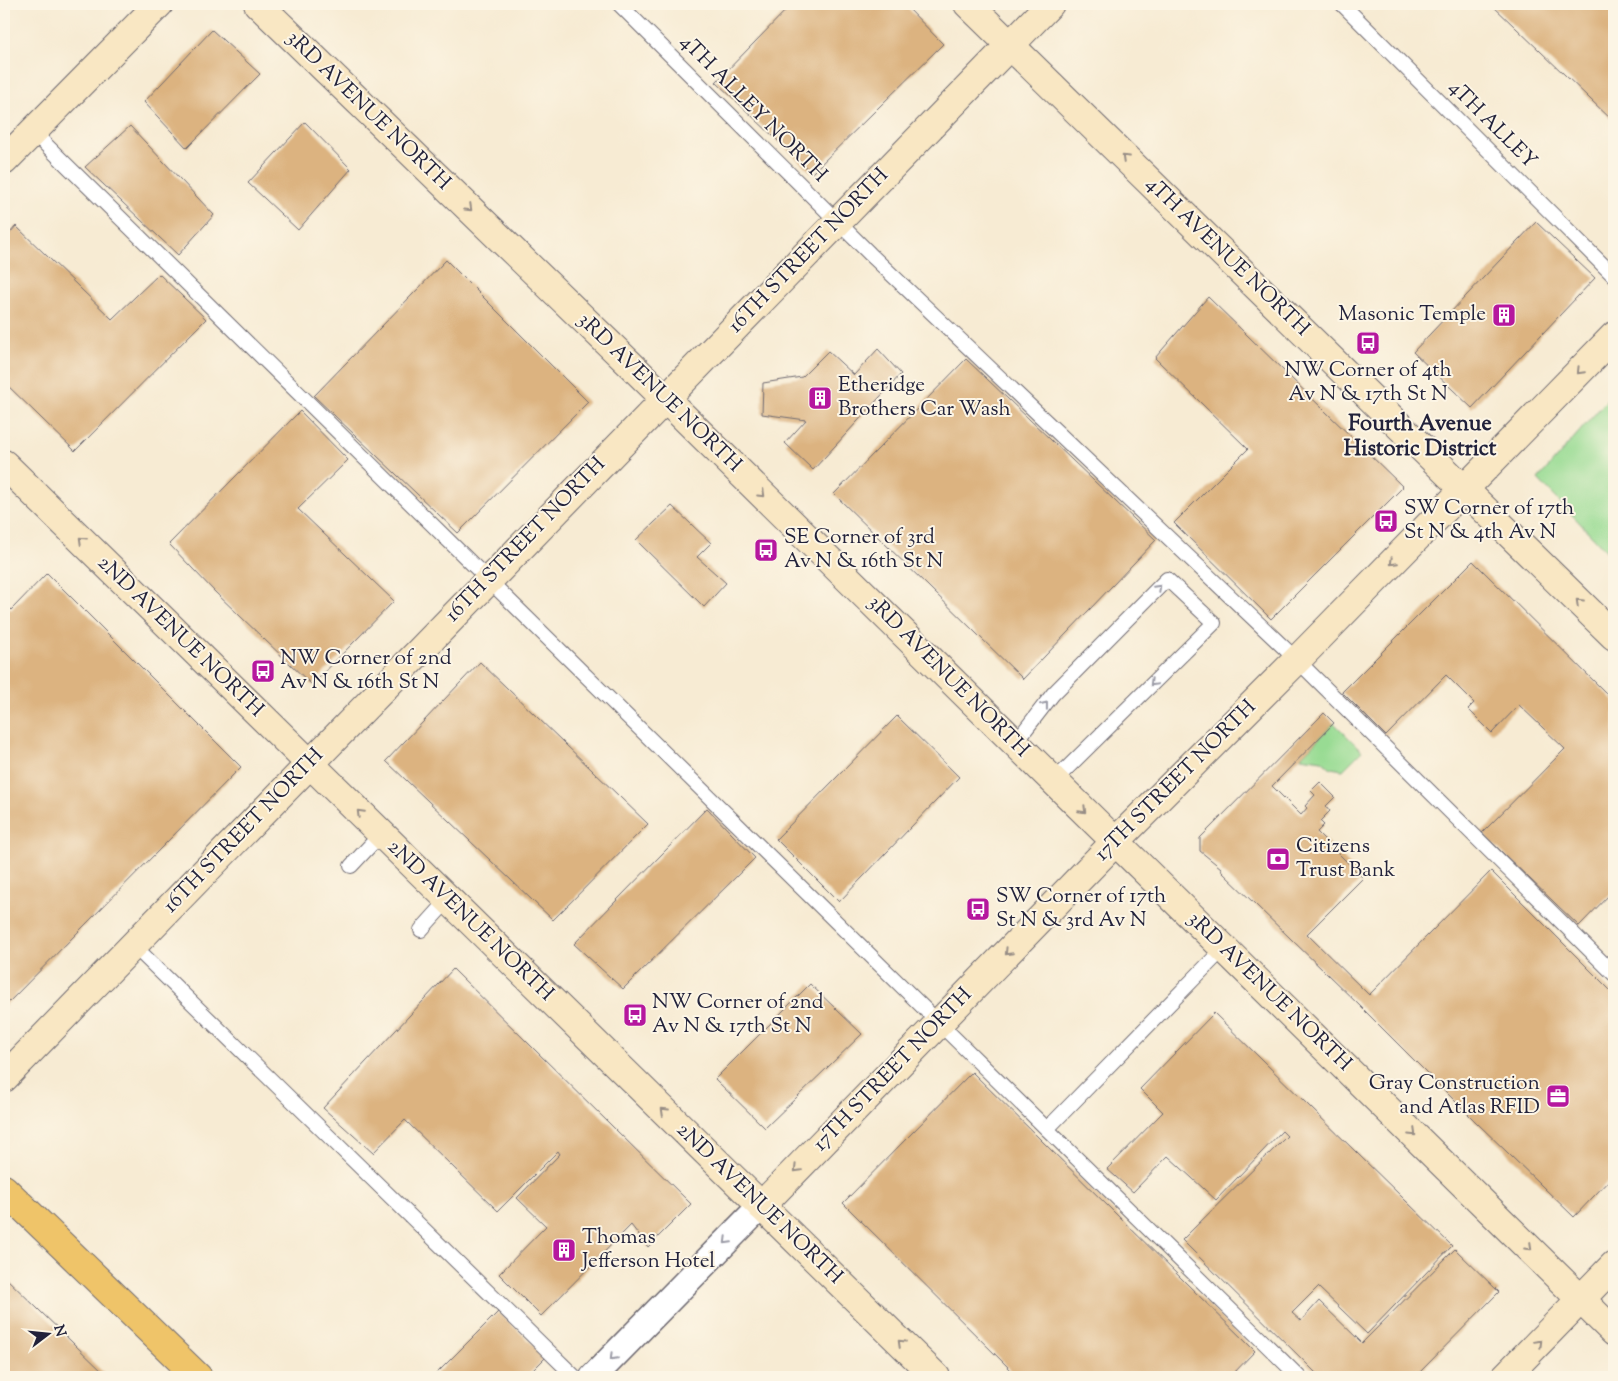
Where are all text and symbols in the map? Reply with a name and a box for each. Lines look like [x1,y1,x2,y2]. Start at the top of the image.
street label: 3RD AVENUE NORTH [279,24,457,198]
street label: 4TH ALLEY NORTH [672,28,834,190]
street label: 4TH ALLEY [1441,74,1543,176]
one-way arrow [1122,155,1131,164]
street label: 16TH STREET NORTH [722,161,896,340]
street label: 4TH AVENUE NORTH [1138,170,1316,344]
one-way arrow [463,202,472,211]
place label: Masonic Temple [1338,300,1486,330]
building icon: Masonic Temple [1491,302,1517,328]
street label: 3RD AVENUE NORTH [570,306,748,480]
bus stop icon: NW Corner of 4th Av N & 17th St N [1355,330,1381,356]
place label: NW Corner of 4th Av N & 17th St N [1284,356,1452,410]
one-way arrow [1577,365,1586,374]
place label: Etheridge Brothers Car Wash [838,371,1011,425]
building icon: Etheridge Brothers Car Wash [807,385,833,411]
district label: Fourth Avenue Historic District [1344,409,1497,466]
street label: 16TH STREET NORTH [439,450,613,629]
one-way arrow [756,489,765,498]
place label: SW Corner of 17th St N & 4th Av N [1404,494,1574,548]
bus stop icon: SW Corner of 17th St N & 4th Av N [1373,508,1399,534]
place label: SE Corner of 3rd Av N & 16th St N [784,523,944,577]
one-way arrow [79,537,88,546]
bus stop icon: SE Corner of 3rd Av N & 16th St N [753,537,779,563]
street label: 2ND AVENUE NORTH [90,549,270,725]
one-way arrow [1390,556,1399,565]
one-way arrow [1152,585,1161,594]
street label: 3RD AVENUE NORTH [860,589,1036,765]
one-way arrow [1576,599,1585,608]
place label: NW Corner of 2nd Av N & 16th St N [280,644,452,698]
bus stop icon: NW Corner of 2nd Av N & 16th St N [250,658,276,684]
one-way arrow [1150,677,1159,686]
street label: 17TH STREET NORTH [1088,693,1264,869]
one-way arrow [1039,701,1048,710]
street label: 16TH STREET NORTH [157,741,331,920]
one-way arrow [1078,804,1087,813]
one-way arrow [357,810,366,819]
place label: Citizens Trust Bank [1296,832,1396,886]
street label: 2ND AVENUE NORTH [380,833,560,1009]
bank icon: Citizens Trust Bank [1265,846,1291,872]
place label: SW Corner of 17th St N & 3rd Av N [996,882,1166,936]
bus stop icon: SW Corner of 17th St N & 3rd Av N [965,896,991,922]
street label: 3RD AVENUE NORTH [1180,905,1358,1079]
one-way arrow [1005,946,1014,955]
street label: 17TH STREET NORTH [807,981,980,1159]
place label: NW Corner of 2nd Av N & 17th St N [652,988,824,1042]
bus stop icon: NW Corner of 2nd Av N & 17th St N [622,1002,648,1028]
place label: Gray Construction and Atlas RFID [1369,1069,1540,1123]
office icon: Gray Construction and Atlas RFID [1545,1083,1571,1109]
one-way arrow [661,1108,670,1117]
street label: 2ND AVENUE NORTH [669,1116,849,1292]
one-way arrow [1407,1127,1416,1136]
one-way arrow [794,1163,803,1172]
place label: Thomas Jefferson Hotel [581,1223,715,1277]
one-way arrow [724,1235,733,1244]
building icon: Thomas Jefferson Hotel [551,1237,577,1263]
one-way arrow [1523,1241,1532,1250]
north arrow [22,1308,72,1358]
text: N [47,1323,70,1339]
one-way arrow [1533,1339,1542,1348]
one-way arrow [898,1340,907,1349]
one-way arrow [610,1351,619,1360]

